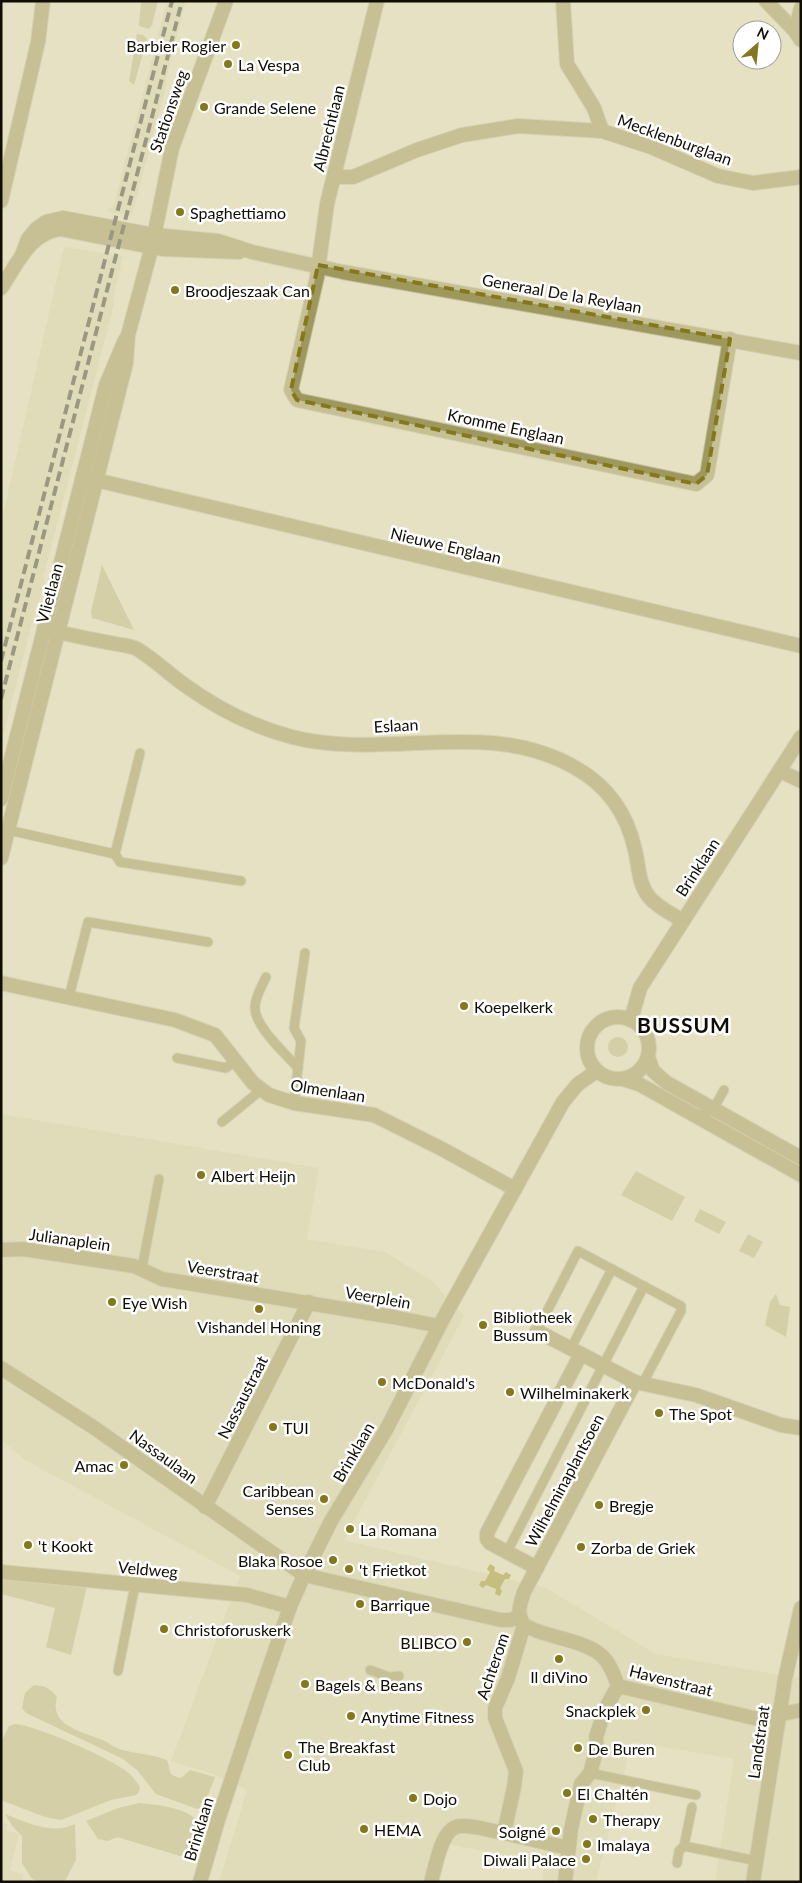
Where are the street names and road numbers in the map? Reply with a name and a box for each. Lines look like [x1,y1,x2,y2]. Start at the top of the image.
street label: Stationsweg [145,67,191,155]
street label: Albrechtlaan [308,83,348,173]
street label: Mecklenburglaan [615,109,735,169]
street label: Generaal De la Reylaan [481,270,643,316]
street label: Kromme Englaan [446,404,566,448]
street label: Nieuwe Englaan [389,523,503,567]
street label: Vlietlaan [32,561,66,625]
street label: Eslaan [373,714,419,736]
street label: Brinklaan [671,834,723,900]
street label: Olmenlaan [289,1075,367,1105]
street label: Julianaplein [28,1224,112,1254]
street label: Veerstraat [186,1256,260,1286]
street label: Veerplein [344,1282,412,1312]
street label: Nassaustraat [213,1352,271,1442]
street label: Wilhelminaplantsoen [521,1410,607,1550]
street label: Brinklaan [328,1419,378,1485]
street label: Nassaulaan [126,1425,202,1487]
street label: Veldweg [117,1557,179,1581]
street label: Achterom [472,1630,512,1702]
street label: Havenstraat [627,1660,715,1700]
street label: Landstraat [743,1704,773,1780]
street label: Brinklaan [179,1795,217,1863]

